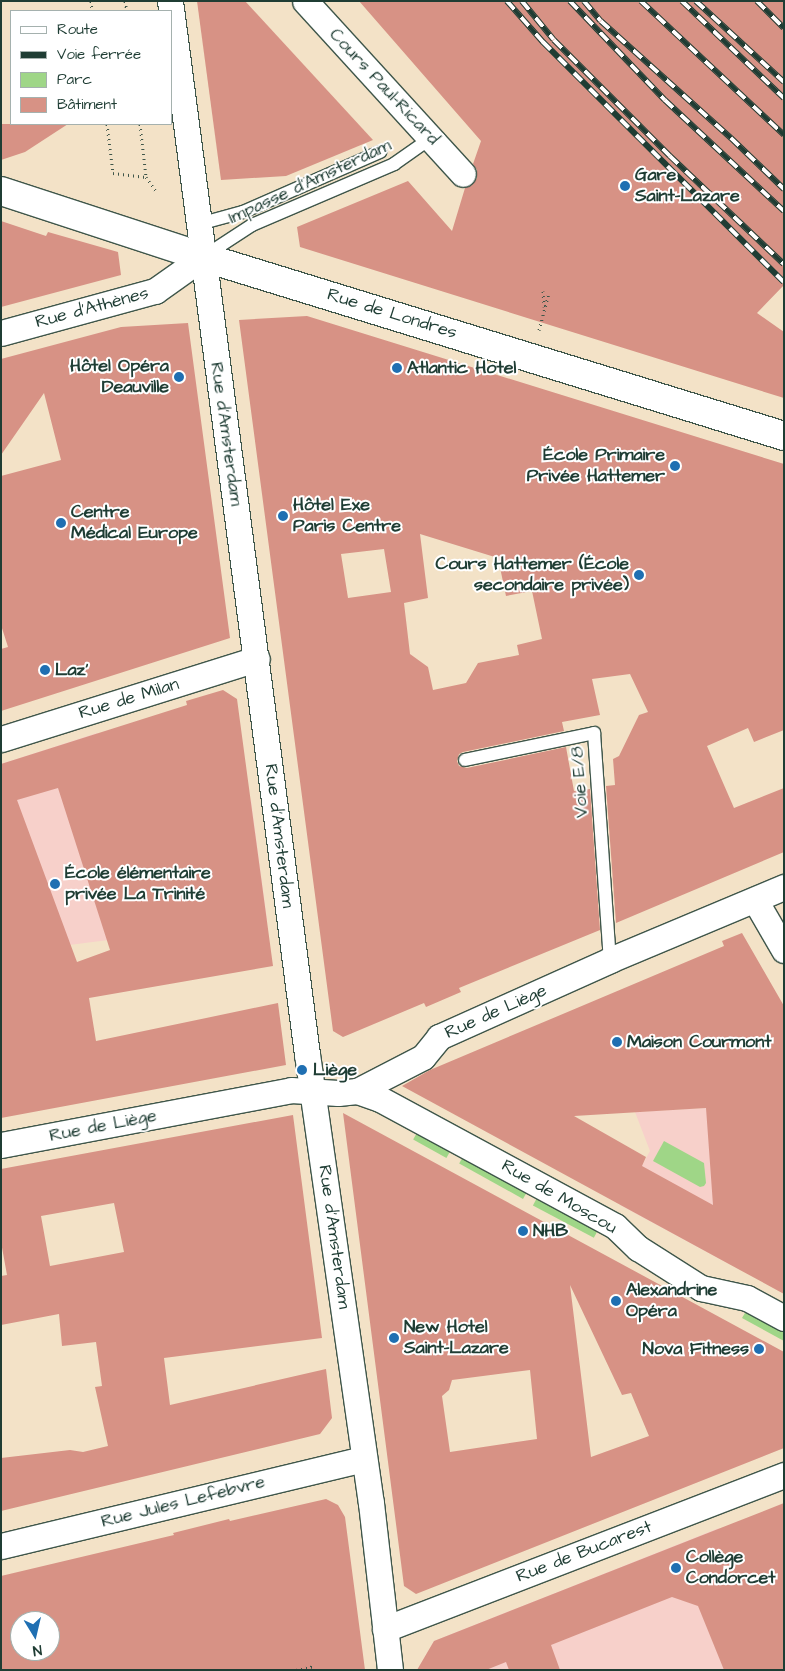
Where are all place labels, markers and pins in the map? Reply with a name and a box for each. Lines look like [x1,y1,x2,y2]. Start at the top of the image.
place label: Gare Saint-Lazare [635,165,740,208]
marker: Gare Saint-Lazare [619,180,631,192]
place label: Hôtel Opéra Deauville [70,356,169,398]
place label: Atlantic Hotel [407,357,516,379]
marker: Atlantic Hotel [391,362,403,374]
marker: Hôtel Opéra Deauville [173,371,185,383]
place label: École Primaire Privée Hattemer [527,445,665,488]
marker: École Primaire Privée Hattemer [669,460,681,472]
place label: Hôtel Exe Paris Centre [293,495,401,538]
place label: Centre Médical Europe [71,502,198,544]
marker: Hôtel Exe Paris Centre [277,510,289,522]
marker: Centre Médical Europe [55,517,67,529]
place label: Cours Hattemer (École secondaire privée) [435,554,629,596]
marker: Cours Hattemer (École secondaire privée) [633,569,645,581]
place label: Laz' [55,659,88,681]
marker: Laz' [39,664,51,676]
place label: École élémentaire privée La Trinité [65,863,211,906]
marker: École élémentaire privée La Trinité [49,878,61,890]
place label: Maison Courmont [627,1031,771,1053]
marker: Maison Courmont [611,1036,623,1048]
place label: Liège [313,1059,357,1081]
marker: Liège [295,1063,309,1077]
place label: NHB [533,1220,568,1242]
marker: NHB [517,1225,529,1237]
place label: Alexandrine Opéra [626,1280,717,1322]
marker: Alexandrine Opéra [610,1295,622,1307]
place label: New Hotel Saint-Lazare [404,1317,509,1360]
marker: New Hotel Saint-Lazare [388,1332,400,1344]
place label: Nova Fitness [643,1338,749,1360]
marker: Nova Fitness [753,1343,765,1355]
place label: Collège Condorcet [686,1547,776,1590]
marker: Collège Condorcet [670,1562,682,1574]

